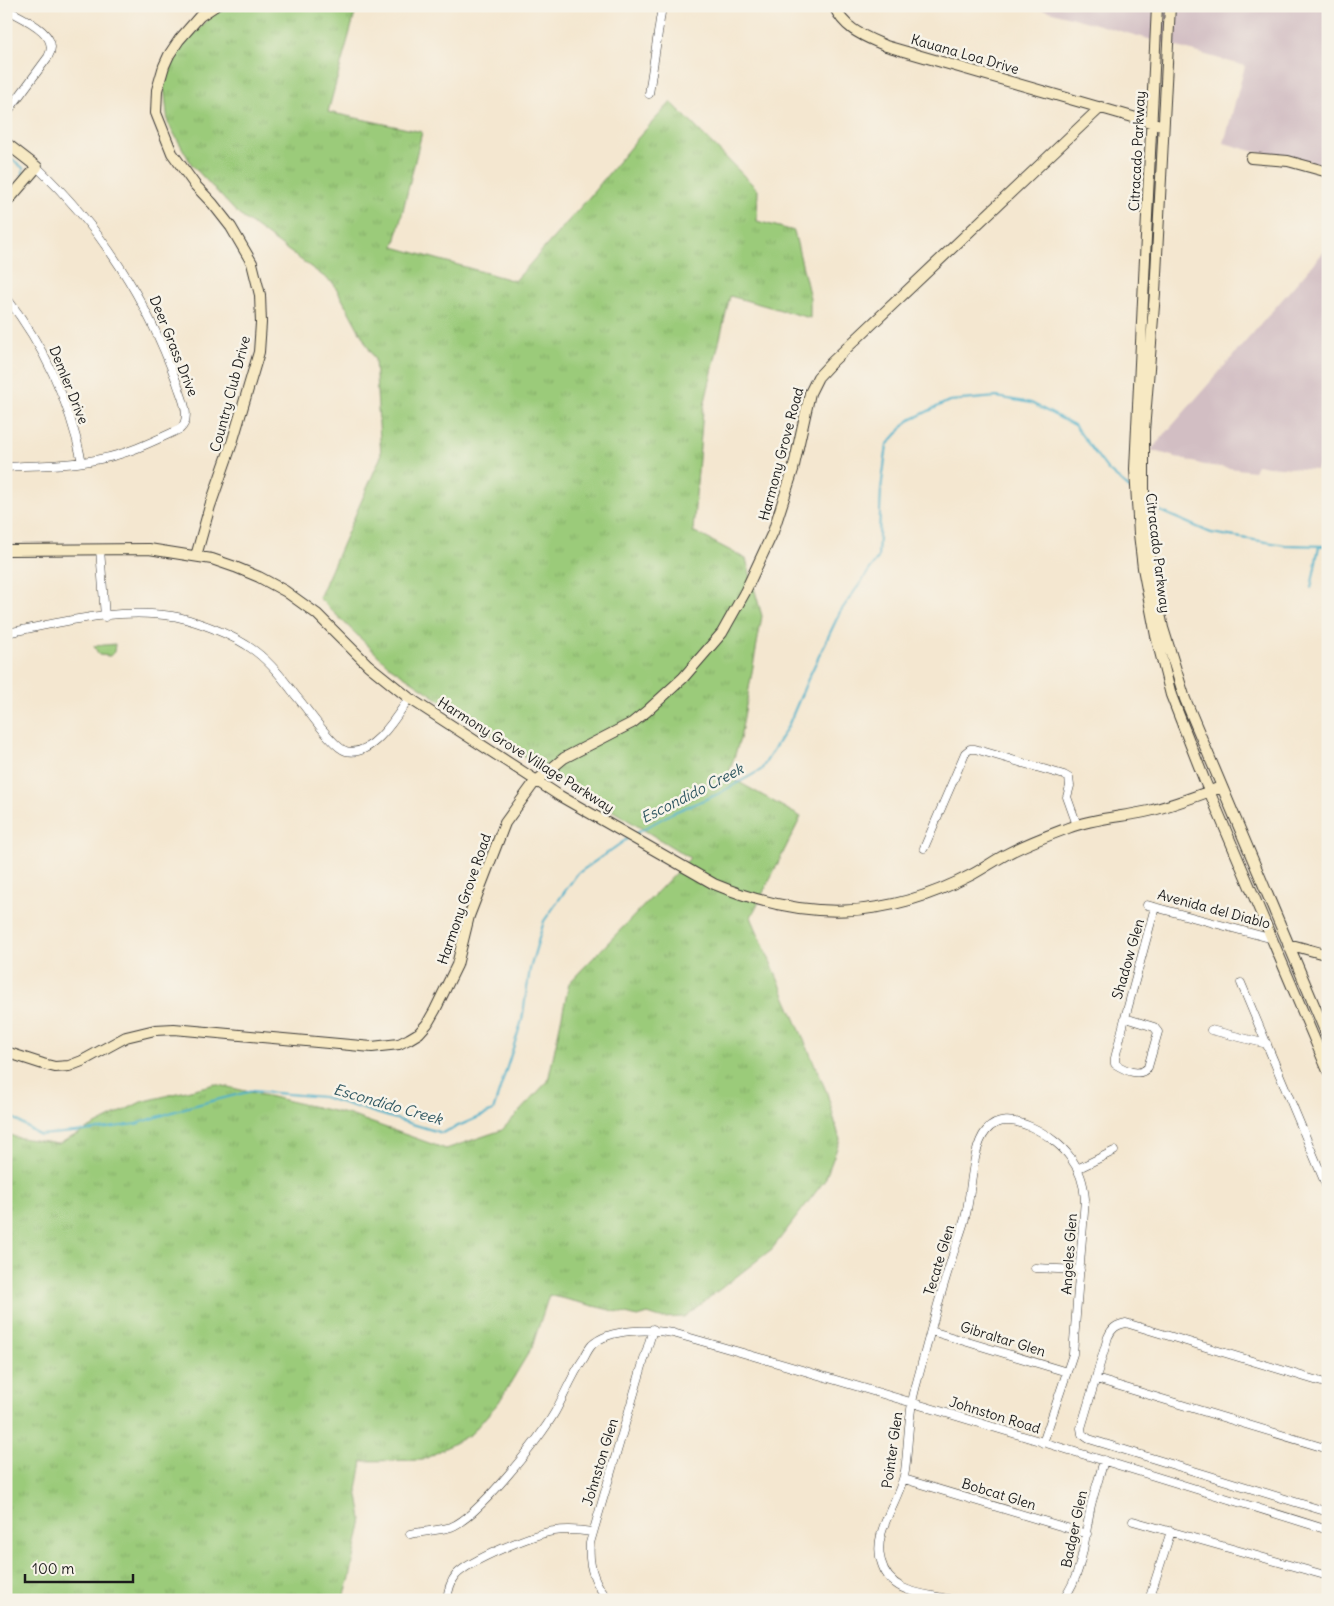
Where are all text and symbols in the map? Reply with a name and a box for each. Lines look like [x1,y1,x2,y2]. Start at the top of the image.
street label: Kauana Loa Drive [909,30,1021,78]
street label: Citracado Parkway [1125,90,1149,212]
street label: Deer Grass Drive [146,293,202,399]
street label: Country Club Drive [206,334,254,454]
street label: Demler Drive [45,343,93,427]
street label: Harmony Grove Road [755,385,807,523]
street label: Citracado Parkway [1142,492,1174,614]
street label: Harmony Grove Village Parkway [434,693,618,817]
water label: Escondido Creek [638,758,748,827]
street label: Harmony Grove Road [433,831,495,967]
street label: Avenida del Diablo [1156,885,1272,933]
street label: Shadow Glen [1108,917,1148,1001]
water label: Escondido Creek [331,1079,446,1129]
street label: Angeles Glen [1057,1213,1081,1295]
street label: Tecate Glen [920,1222,958,1298]
street label: Gibraltar Glen [958,1317,1048,1361]
street label: Johnston Road [947,1393,1043,1437]
street label: Pointer Glen [878,1411,906,1489]
street label: Johnston Glen [578,1416,622,1508]
street label: Bobcat Glen [960,1474,1038,1514]
street label: Badger Glen [1057,1489,1091,1569]
scale bar [25,1551,132,1583]
text: 100 m [32,1559,74,1578]

